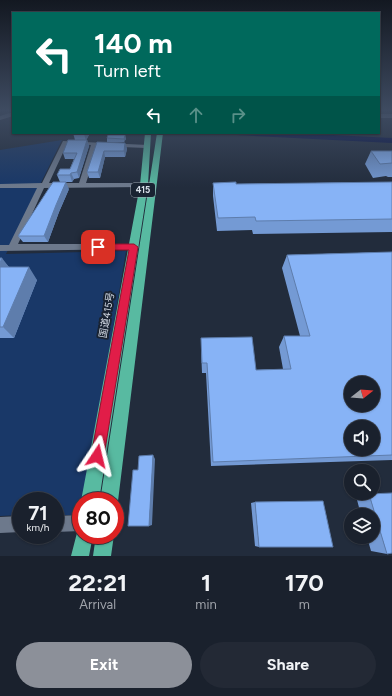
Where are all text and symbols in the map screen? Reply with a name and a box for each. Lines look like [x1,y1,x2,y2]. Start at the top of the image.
text: 140 m [94,26,173,60]
icon: left [28,28,80,80]
text: Turn left [94,60,161,82]
icon: left [143,104,165,126]
icon: ahead [185,104,207,126]
icon: right [227,104,249,126]
road number: 415 [131,183,155,197]
pin [81,230,115,264]
icon: arrive [87,236,109,258]
street label: 国道415号 [96,291,117,339]
north arrow [344,376,380,412]
map controls [344,376,380,544]
button: sound [344,420,380,456]
position arrow [76,435,118,477]
button: search [344,464,380,500]
speed limit sign: 80 [72,492,124,544]
text: 71 [28,501,48,525]
button: layers [344,508,380,544]
text: km/h [27,521,49,534]
text: 22:21 [68,568,127,597]
text: 1 [201,568,211,597]
text: 170 [285,568,324,597]
text: Arrival [79,597,116,612]
text: min [195,597,217,612]
text: m [299,597,310,612]
button: Exit [16,642,192,688]
button: Share [200,642,376,688]

